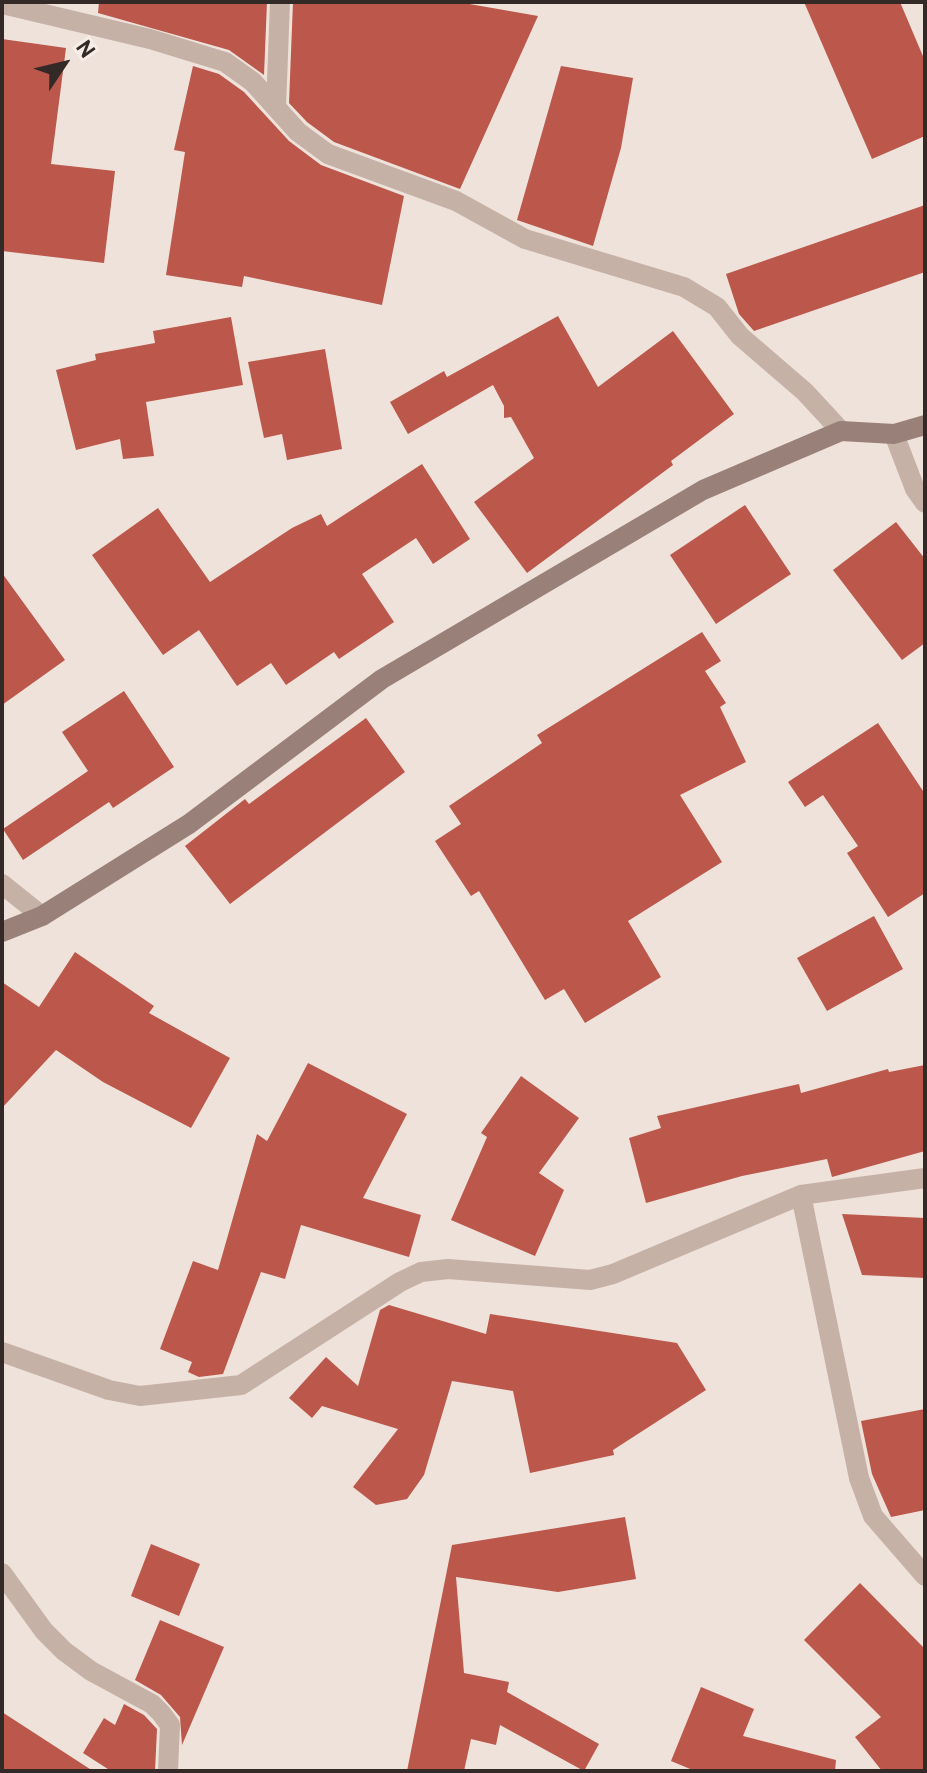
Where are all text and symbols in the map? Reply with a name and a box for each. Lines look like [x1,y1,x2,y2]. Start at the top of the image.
north arrow [24,24,104,104]
text: N [68,36,100,64]

